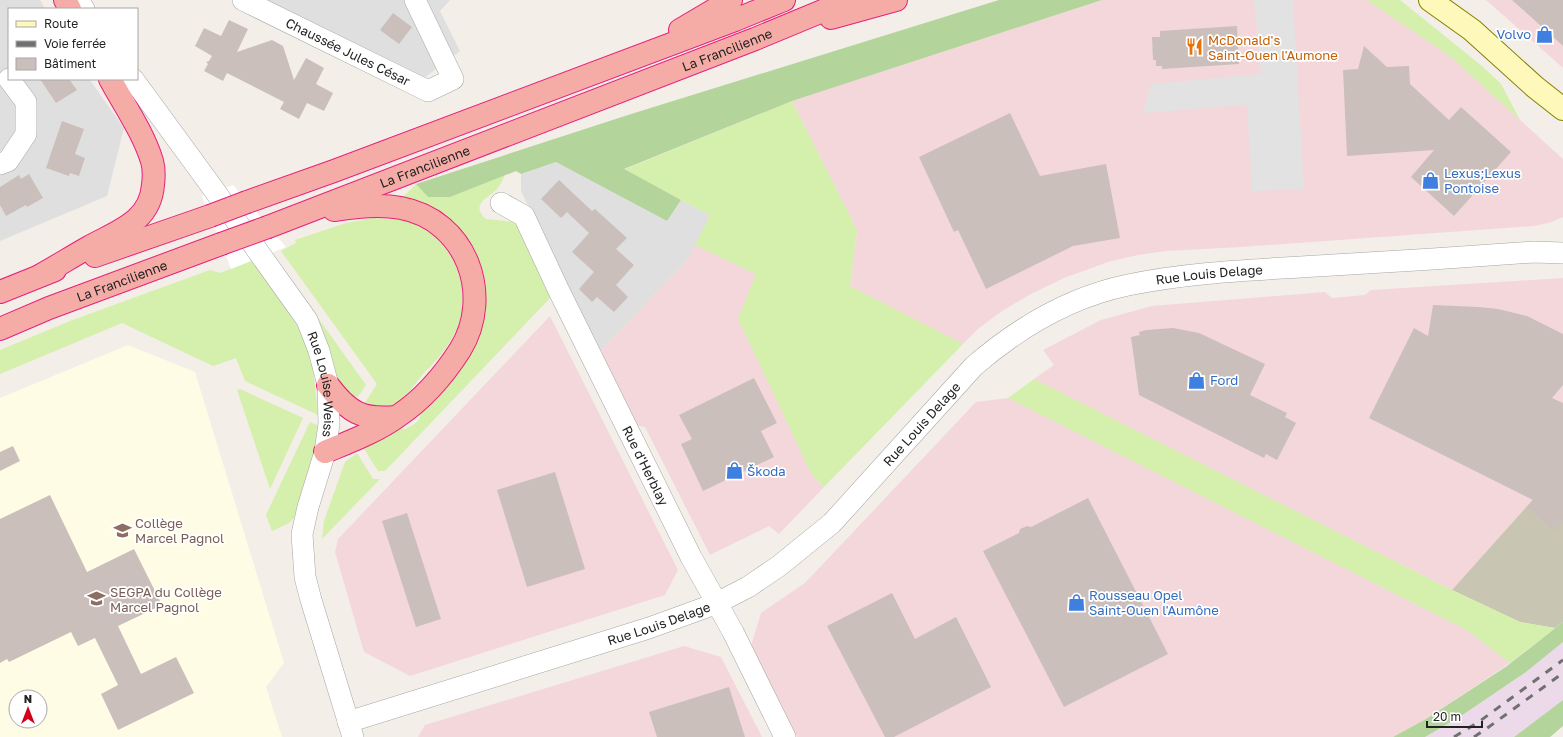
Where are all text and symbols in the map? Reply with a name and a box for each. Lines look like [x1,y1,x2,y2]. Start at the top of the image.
legend [8,8,138,80]
street label: Chaussée Jules César [283,14,413,89]
text: Route [44,16,78,31]
shop icon: Volvo [1534,24,1554,44]
street label: La Francilienne [680,25,774,74]
place label: Volvo [1497,26,1531,42]
place label: McDonald's Saint-Ouen l'Aumone [1208,32,1338,63]
text: Voie ferrée [44,36,106,51]
restaurant icon: McDonald's Saint-Ouen l'Aumone [1185,37,1205,57]
text: Bâtiment [44,56,97,71]
street label: La Francilienne [377,142,472,191]
place label: Lexus;Lexus Pontoise [1444,165,1521,196]
shop icon: Lexus;Lexus Pontoise [1421,170,1441,190]
street label: La Francilienne [74,257,169,305]
street label: Rue Louis Delage [1155,261,1263,288]
street label: Rue Louise Weiss [304,329,337,439]
shop icon: Ford [1187,370,1207,390]
place label: Ford [1210,372,1238,388]
street label: Rue Louis Delage [880,379,964,469]
street label: Rue d'Herblay [619,423,672,509]
shop icon: Škoda [724,461,744,481]
place label: Škoda [747,463,786,479]
place label: Collège Marcel Pagnol [135,515,224,546]
school or university icon: Collège Marcel Pagnol [112,520,132,540]
place label: SEGPA du Collège Marcel Pagnol [110,584,222,615]
place label: Rousseau Opel Saint-Ouen l'Aumône [1089,587,1219,618]
school or university icon: SEGPA du Collège Marcel Pagnol [87,589,107,609]
shop icon: Rousseau Opel Saint-Ouen l'Aumône [1066,592,1086,612]
street label: Rue Louis Delage [605,598,712,648]
north arrow [8,689,48,729]
text: N [24,692,32,705]
scale bar [1427,703,1482,729]
text: 20 m [1433,709,1461,724]

